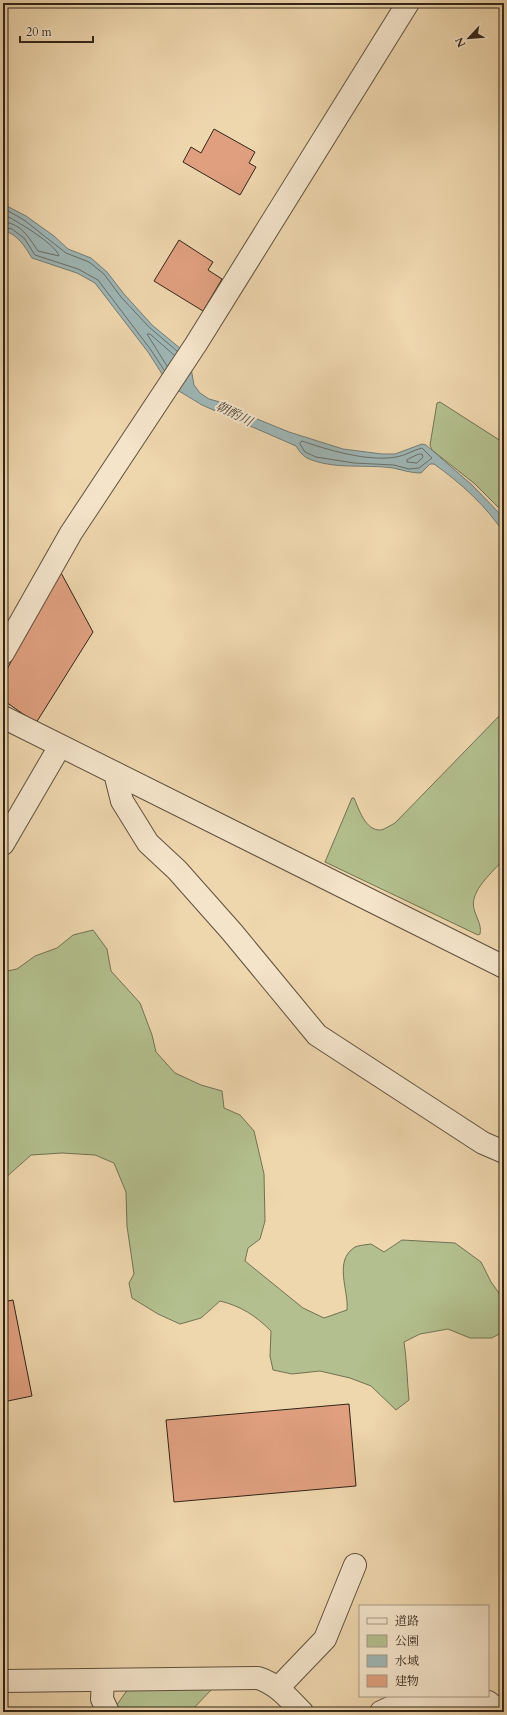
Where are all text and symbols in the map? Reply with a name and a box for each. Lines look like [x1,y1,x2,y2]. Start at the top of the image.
scale bar [20,18,93,44]
north arrow [449,18,489,58]
text: 20 m [26,24,53,40]
text: N [451,34,469,50]
water label: 朝酌川 [213,397,257,432]
legend [359,1605,489,1697]
text: 道路 [395,1613,419,1629]
text: 公園 [395,1633,419,1649]
text: 水域 [395,1653,419,1669]
text: 建物 [395,1673,419,1689]

